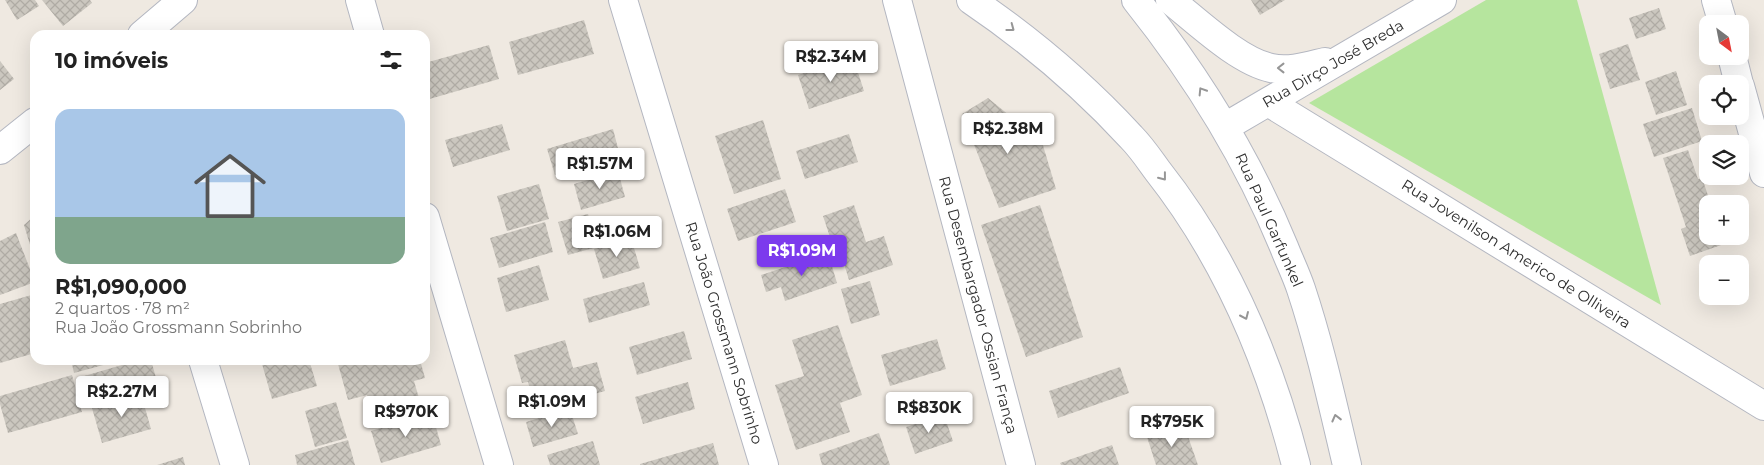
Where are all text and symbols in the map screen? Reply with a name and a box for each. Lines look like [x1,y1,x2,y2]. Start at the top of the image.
street label: Rua Dirço José Breda [1259,15,1407,112]
north arrow [1699,15,1749,65]
map controls [1699,15,1749,305]
one-way arrow [1005,22,1015,31]
pin: R$2.34M [785,41,877,83]
icon: filters [377,46,405,74]
text: R$2.34M [795,47,867,66]
text: 10 imóveis [55,48,168,73]
one-way arrow [1276,63,1284,73]
button: locate [1699,75,1749,125]
one-way arrow [1199,87,1209,96]
pin: R$2.38M [962,112,1054,155]
text: R$2.38M [972,119,1044,138]
button: layers [1699,135,1749,185]
icon: home [185,141,275,231]
pin: R$1.57M [554,148,646,190]
street label: Rua Paul Garfunkel [1231,150,1308,290]
text: R$1.57M [567,154,633,173]
one-way arrow [1157,171,1165,180]
street label: Rua Desembargador Ossian França [935,174,1022,436]
street label: Rua Jovenilson Americo de Olliveira [1398,175,1634,332]
button: + [1699,195,1749,245]
pin: R$1.06M [571,216,663,258]
street label: Rua João Grossmann Sobrinho [682,219,767,446]
text: R$1.06M [583,222,651,241]
pin: R$1.09M [756,234,848,277]
text: R$1.09M [768,241,836,260]
button: − [1699,255,1749,305]
text: R$1,090,000 [55,274,187,299]
text: 2 quartos · 78 m² [55,299,190,318]
one-way arrow [1239,311,1250,320]
text: Rua João Grossmann Sobrinho [55,318,302,337]
pin: R$2.27M [76,376,168,418]
text: R$2.27M [87,382,157,401]
pin: R$1.09M [506,386,598,428]
text: R$1.09M [518,392,586,411]
pin: R$830K [888,392,970,434]
pin: R$970K [365,396,447,438]
text: R$830K [897,398,961,417]
text: R$970K [374,402,438,421]
pin: R$795K [1131,406,1213,448]
text: R$795K [1140,412,1204,431]
one-way arrow [1331,414,1341,422]

